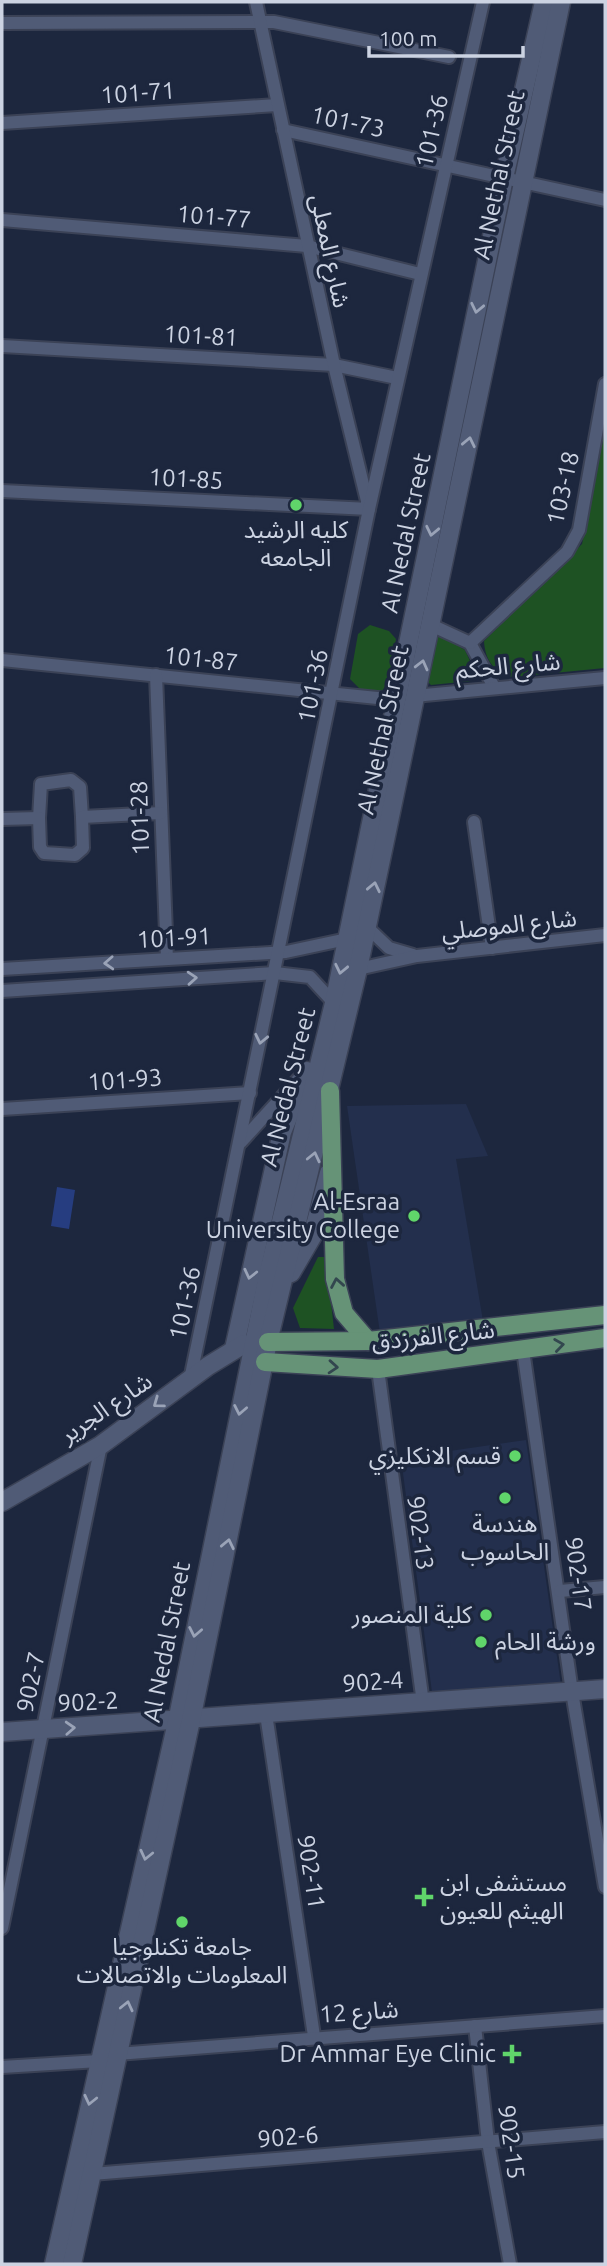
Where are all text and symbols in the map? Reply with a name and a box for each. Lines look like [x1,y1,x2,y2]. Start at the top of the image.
scale bar [369,14,523,58]
text: 100 m [379,26,437,50]
street label: 101-71 [100,76,176,109]
street label: Al Nethal Street [467,87,530,262]
street label: 101-36 [410,91,453,170]
street label: 101-73 [309,101,387,142]
street label: شارع المعلى [301,192,356,311]
street label: 101-77 [176,200,252,233]
one-way arrow [471,302,486,314]
street label: 101-81 [163,320,239,351]
one-way arrow [460,436,475,448]
street label: 103-18 [541,448,584,527]
street label: Al Nedal Street [375,450,436,615]
street label: 101-85 [148,463,224,494]
marker: كليه الرشيد الجامعه [288,497,304,513]
place label: كليه الرشيد الجامعه [244,516,349,571]
one-way arrow [425,525,440,537]
street label: 101-87 [163,641,240,676]
street label: Al Nethal Street [351,642,414,817]
street label: 101-36 [292,647,333,725]
street label: شارع الحكم [454,647,562,688]
one-way arrow [414,659,428,671]
street label: 101-28 [125,780,154,856]
one-way arrow [365,881,380,893]
street label: شارع الموصلي [440,904,579,951]
street label: 101-91 [136,922,212,953]
one-way arrow [103,955,114,970]
one-way arrow [335,963,350,975]
one-way arrow [187,971,198,986]
street label: Al Nedal Street [255,1004,320,1169]
one-way arrow [255,1033,270,1045]
street label: 101-93 [87,1063,163,1096]
one-way arrow [306,1151,320,1163]
place label: Al-Esraa University College [206,1188,400,1243]
marker: Al-Esraa University College [406,1208,422,1224]
street label: 101-36 [164,1264,205,1342]
one-way arrow [243,1268,258,1280]
one-way arrow [330,1277,345,1289]
street label: شارع الفرزدق [370,1316,496,1359]
one-way arrow [553,1338,564,1353]
one-way arrow [328,1359,339,1374]
street label: شارع الجرير [54,1367,159,1452]
one-way arrow [153,1395,166,1407]
one-way arrow [233,1404,248,1416]
place label: قسم الانكليزي [369,1442,501,1475]
marker: قسم الانكليزي [507,1448,523,1464]
marker: هندسة الحاسوب [497,1490,513,1506]
street label: 902-13 [402,1494,439,1572]
place label: هندسة الحاسوب [461,1510,549,1566]
street label: 902-17 [560,1535,597,1613]
one-way arrow [220,1538,235,1550]
street label: Al Nedal Street [138,1559,195,1724]
place label: كلية المنصور [351,1601,473,1629]
marker: كلية المنصور [478,1607,494,1623]
one-way arrow [188,1626,203,1638]
place label: ورشة الحام [495,1628,596,1660]
marker: ورشة الحام [473,1634,489,1650]
street label: 902-7 [11,1649,50,1715]
street label: 902-4 [342,1666,404,1697]
street label: 902-2 [57,1686,119,1717]
one-way arrow [65,1720,76,1735]
street label: 902-11 [292,1833,331,1911]
one-way arrow [140,1849,155,1861]
place label: مستشفى ابن الهيثم للعيون [440,1869,567,1928]
marker: مستشفى ابن الهيثم للعيون [414,1887,434,1907]
marker: جامعة تكنلوجيا المعلومات والاتصالات [174,1914,190,1930]
place label: جامعة تكنلوجيا المعلومات والاتصالات [77,1933,287,1989]
street label: شارع 12 [318,1995,400,2032]
one-way arrow [119,2000,134,2012]
place label: Dr Ammar Eye Clinic [280,2040,496,2067]
marker: Dr Ammar Eye Clinic [502,2044,522,2064]
one-way arrow [84,2094,98,2106]
street label: 902-15 [493,2103,530,2181]
street label: 902-6 [256,2120,320,2153]

